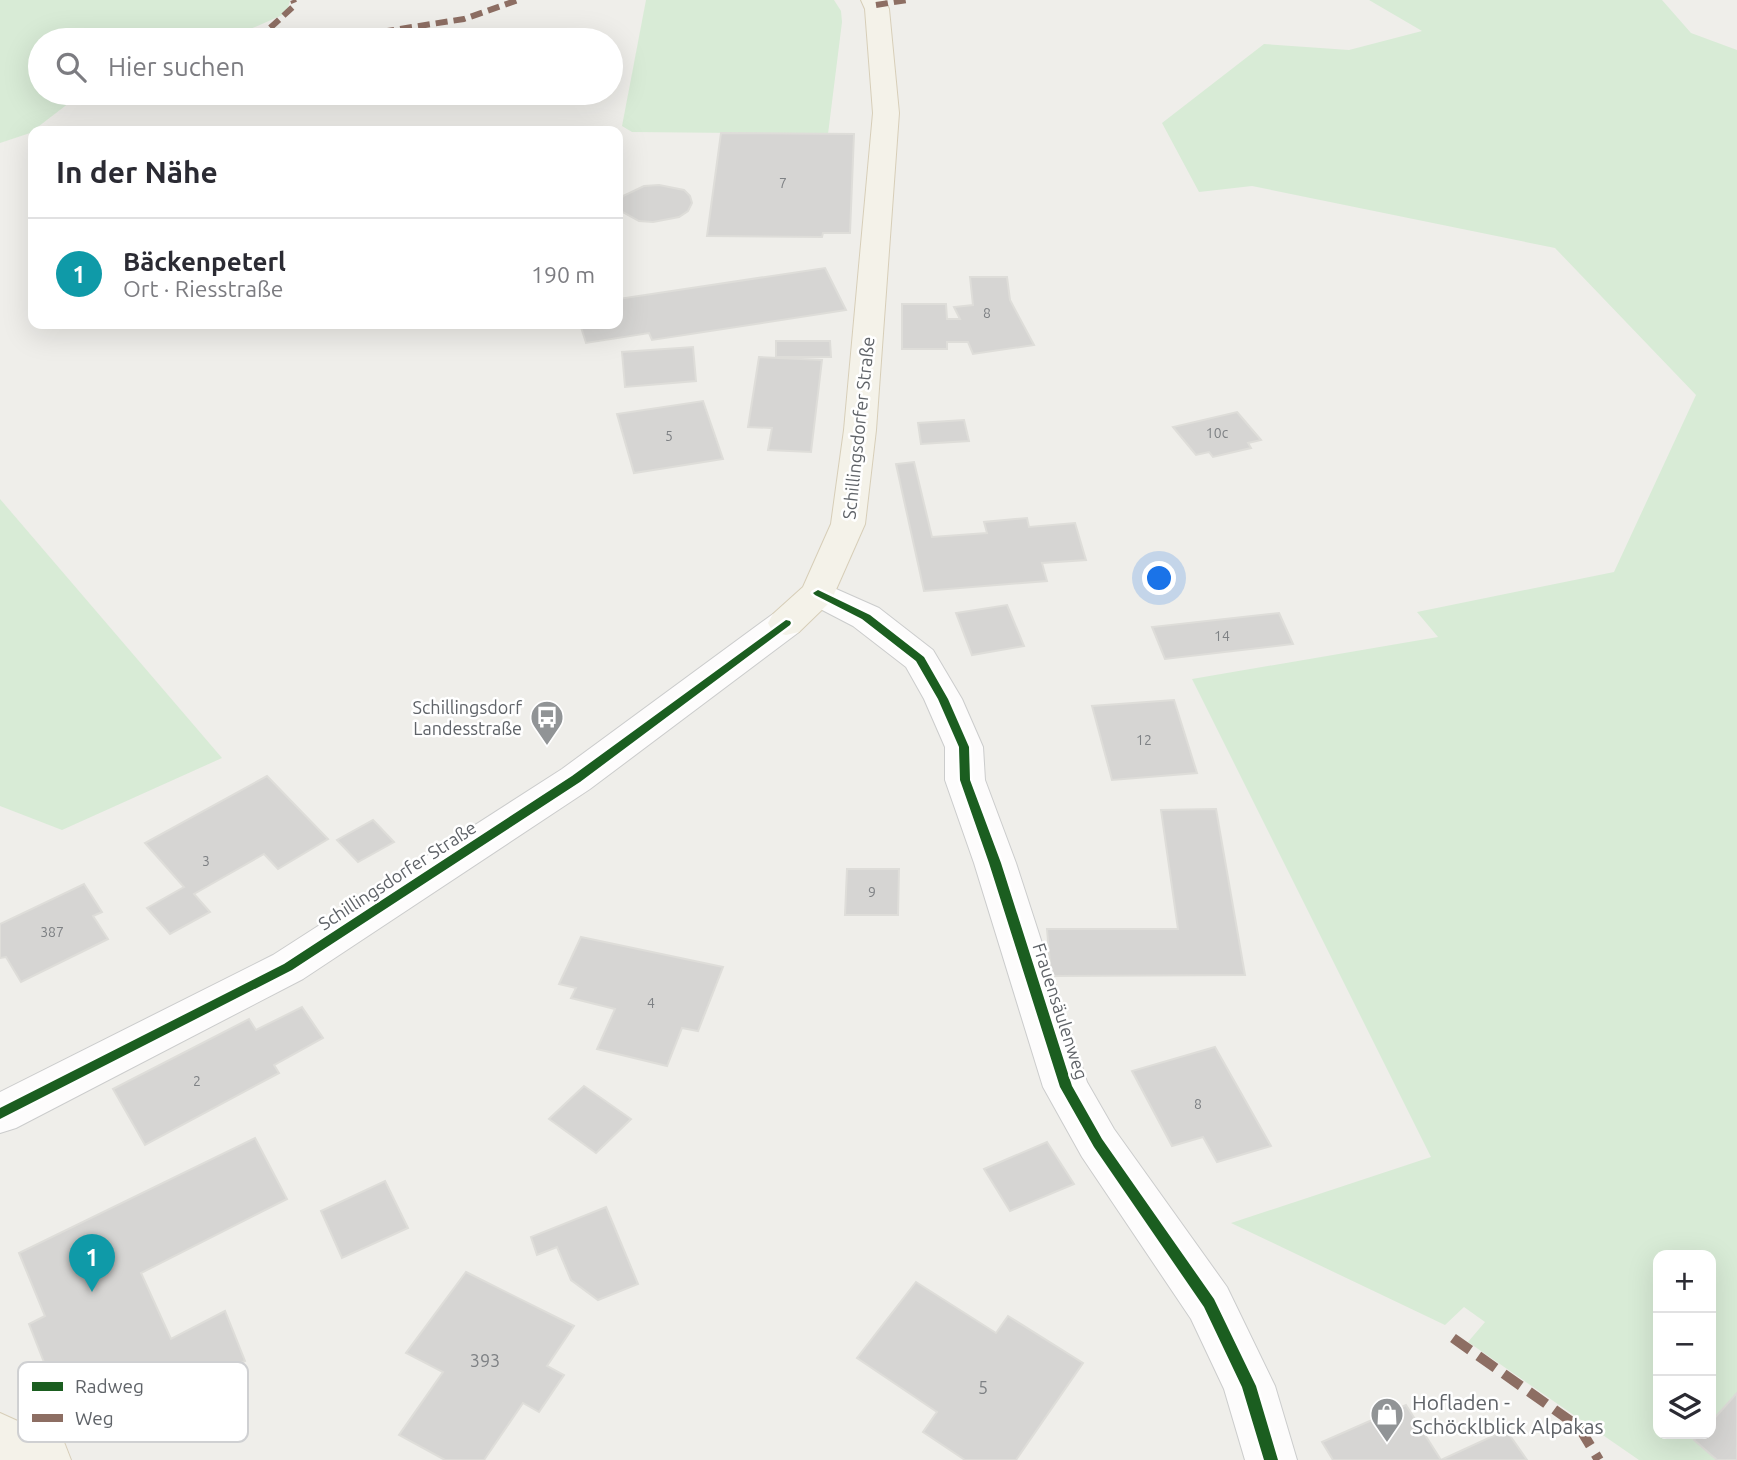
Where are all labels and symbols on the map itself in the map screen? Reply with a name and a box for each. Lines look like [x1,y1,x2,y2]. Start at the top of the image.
house number: 7 [779,175,787,191]
house number: 8 [983,305,991,321]
street label: Schillingsdorfer Straße [838,336,878,520]
house number: 10c [1206,425,1229,441]
house number: 5 [665,428,673,444]
your location [1142,561,1176,595]
house number: 14 [1214,628,1230,644]
place label: Schillingsdorf Landesstraße [413,697,522,738]
bus stop icon: Schillingsdorf Landesstraße [528,698,566,747]
house number: 12 [1136,732,1152,748]
street label: Schillingsdorfer Straße [315,817,479,933]
house number: 3 [202,853,210,869]
house number: 9 [868,884,876,900]
house number: 387 [40,924,64,940]
street label: Frauensäulenweg [1030,940,1092,1082]
house number: 4 [647,995,655,1011]
house number: 2 [193,1073,201,1089]
house number: 8 [1194,1096,1202,1112]
pin: 1 [69,1234,115,1292]
house number: 393 [470,1350,500,1370]
legend [18,1362,248,1442]
text: Radweg [75,1375,144,1397]
house number: 5 [978,1377,988,1397]
place label: Hofladen - Schöcklblick Alpakas [1412,1390,1604,1438]
shop icon: Hofladen - Schöcklblick Alpakas [1368,1395,1406,1444]
text: Weg [75,1407,114,1429]

